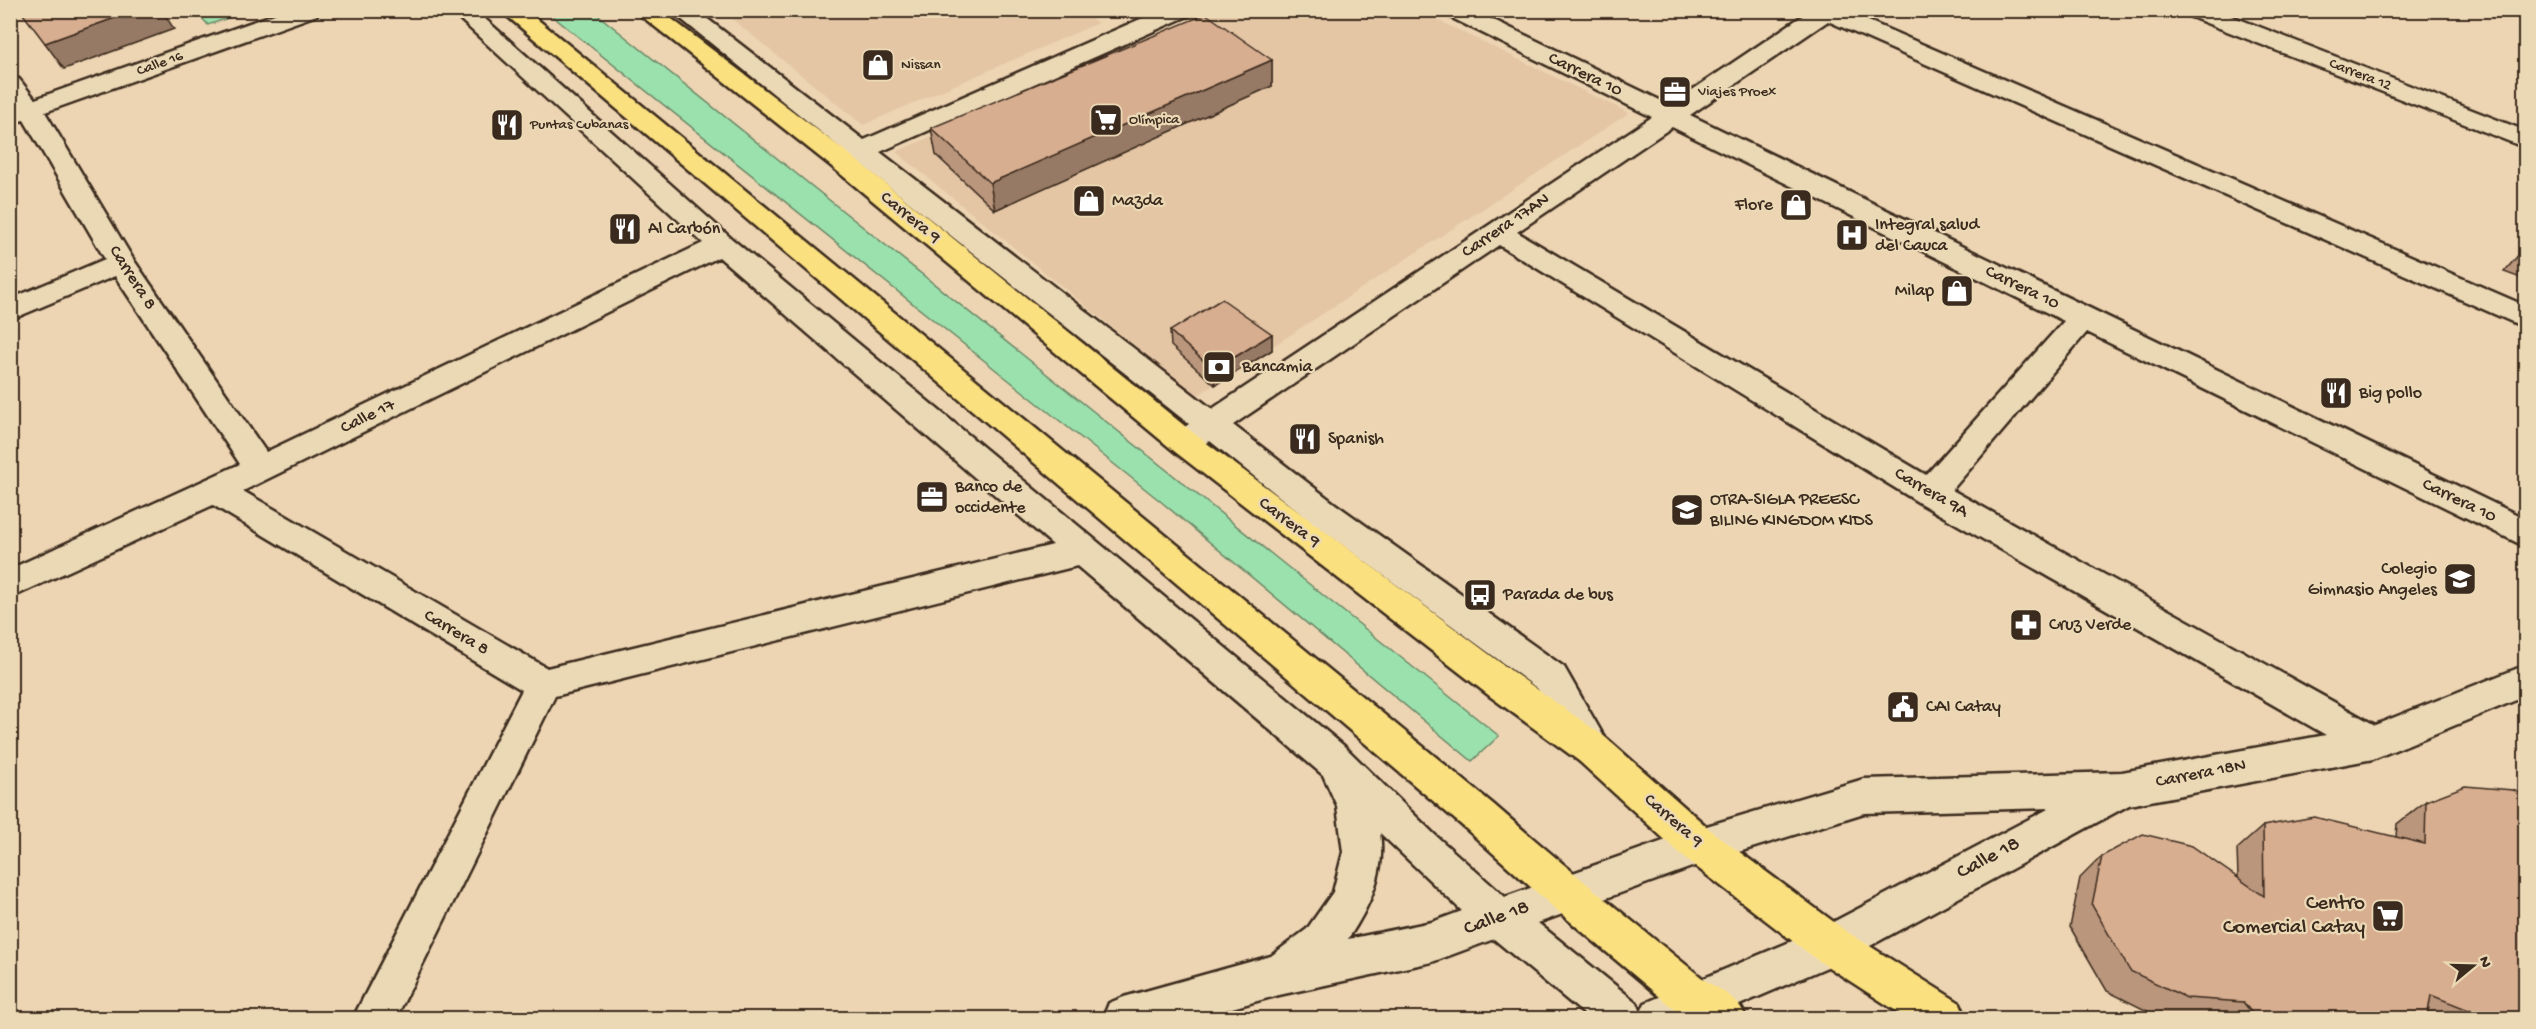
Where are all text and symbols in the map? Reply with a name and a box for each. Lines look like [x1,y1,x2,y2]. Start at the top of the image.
street label: Calle 16 [134,47,186,81]
shop icon: Nissan [860,47,896,83]
street label: Carrera 10 [1544,48,1626,102]
street label: Carrera 12 [2326,55,2394,95]
place label: Nissan [901,56,941,74]
office icon: Viajes Proex [1657,74,1693,110]
place label: Viajes Proex [1697,83,1776,101]
supermarket icon: Olímpica [1088,102,1124,138]
restaurant icon: Puntas Cubanas [489,107,525,143]
place label: Olímpica [1129,111,1180,129]
place label: Puntas Cubanas [529,116,629,134]
shop icon: Mazda [1071,183,1107,219]
street label: Carrera 9 [876,187,944,249]
shop icon: Flore [1778,187,1814,223]
street label: Carrera 17AN [1458,189,1554,263]
place label: Mazda [1112,191,1164,212]
place label: Flore [1734,195,1774,216]
restaurant icon: Al Carbón [607,211,643,247]
place label: Integral salud del Cauca [1875,215,1980,257]
hospital icon: Integral salud del Cauca [1834,217,1870,253]
place label: Al Carbón [648,219,721,240]
street label: Carrera 8 [104,242,161,314]
street label: Carrera 10 [1981,261,2063,315]
shop icon: Milap [1939,273,1975,309]
place label: Milap [1895,281,1934,302]
bank icon: Bancamia [1201,349,1237,385]
place label: Bancamia [1241,357,1314,378]
restaurant icon: Big pollo [2318,375,2354,411]
place label: Big pollo [2358,383,2422,404]
street label: Calle 17 [337,395,399,439]
restaurant icon: Spanish [1287,421,1323,457]
place label: Spanish [1328,429,1384,450]
street label: Carrera 9A [1890,463,1973,523]
street label: Carrera 10 [2418,474,2500,528]
place label: Banco de occidente [954,477,1026,519]
office icon: Banco de occidente [914,479,950,515]
place label: OTRA-SIGLA PREESC BILING KINGDOM KIDS [1709,490,1873,532]
school or university icon: OTRA-SIGLA PREESC BILING KINGDOM KIDS [1669,492,1705,528]
street label: Carrera 9 [1254,493,1324,553]
place label: Colegio Gimnasio Angeles [2308,559,2438,601]
school or university icon: Colegio Gimnasio Angeles [2442,561,2478,597]
bus stop icon: Parada de bus [1462,577,1498,613]
place label: Parada de bus [1502,585,1614,606]
street label: Carrera 8 [420,605,492,661]
pharmacy icon: Cruz Verde [2008,607,2044,643]
place label: Cruz Verde [2049,615,2132,636]
public building icon: CAI Catay [1885,689,1921,725]
place label: CAI Catay [1926,697,2001,718]
street label: Carrera 18N [2154,755,2248,793]
street label: Carrera 9 [1639,790,1707,852]
street label: Calle 18 [1953,832,2025,886]
place label: Centro Comercial Catay [2223,892,2365,941]
street label: Calle 18 [1461,896,1533,942]
supermarket icon: Centro Comercial Catay [2370,898,2406,934]
north arrow [2443,936,2503,996]
text: N [2473,954,2495,971]

